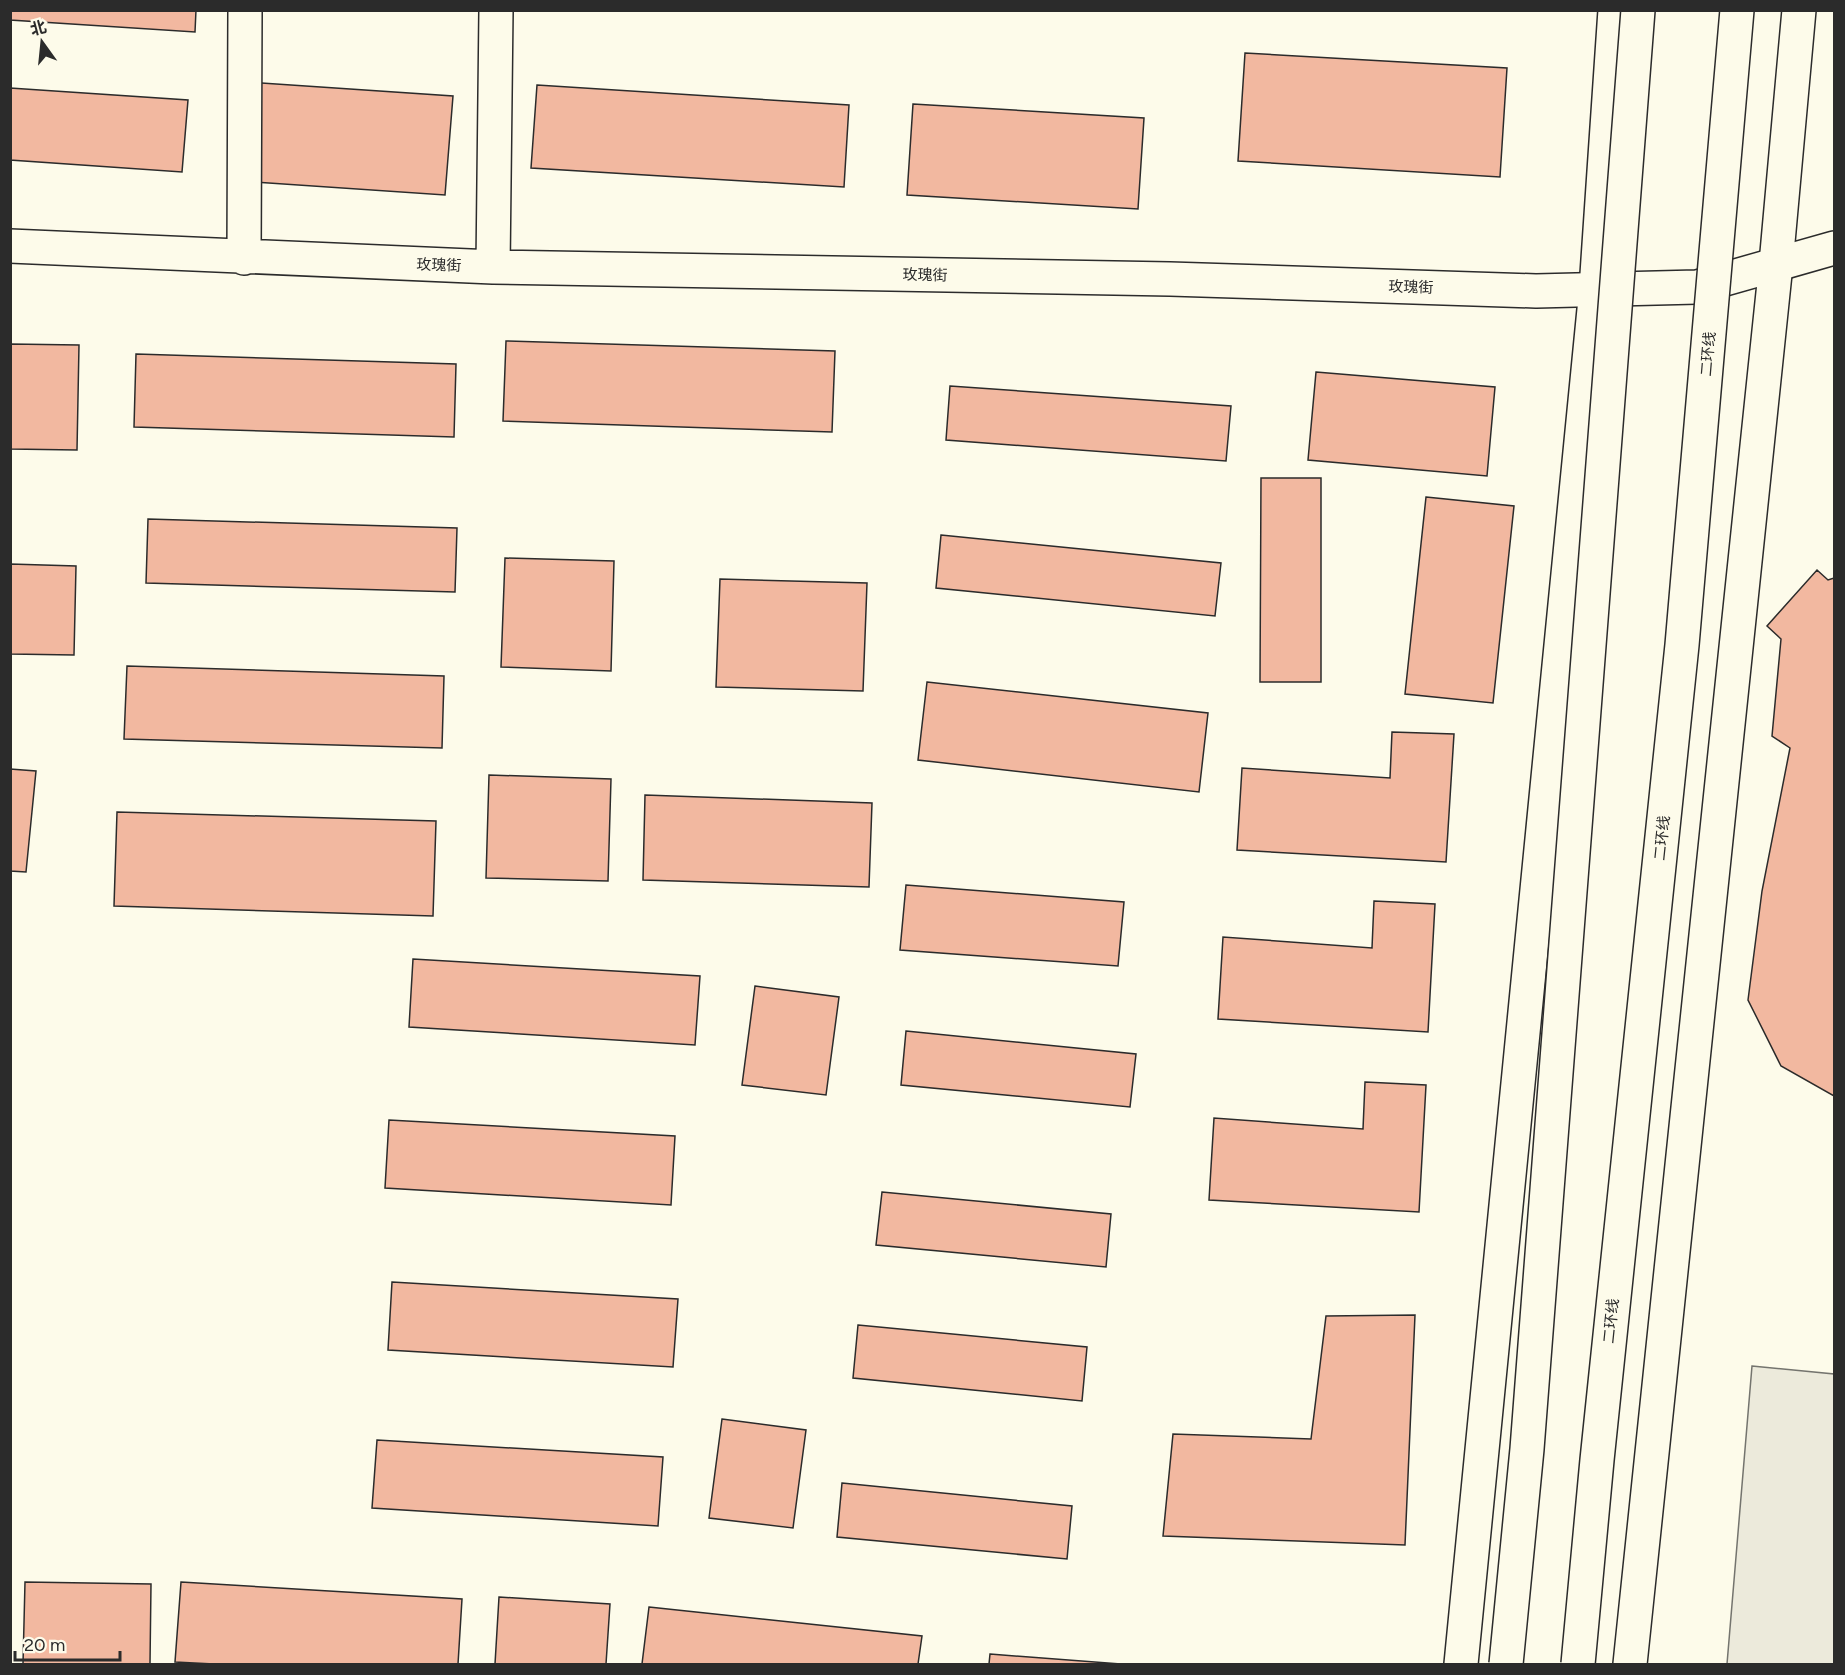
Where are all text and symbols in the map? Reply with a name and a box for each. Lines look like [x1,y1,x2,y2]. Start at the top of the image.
north arrow [12,12,72,72]
text: 北 [28,17,48,39]
street label: 玫瑰街 [416,255,462,275]
street label: 玫瑰街 [902,266,948,284]
street label: 玫瑰街 [1388,277,1434,297]
street label: 二环线 [1697,331,1719,377]
street label: 二环线 [1651,815,1673,861]
street label: 二环线 [1600,1298,1622,1344]
scale bar [15,1624,120,1662]
text: 20 m [24,1634,65,1656]

